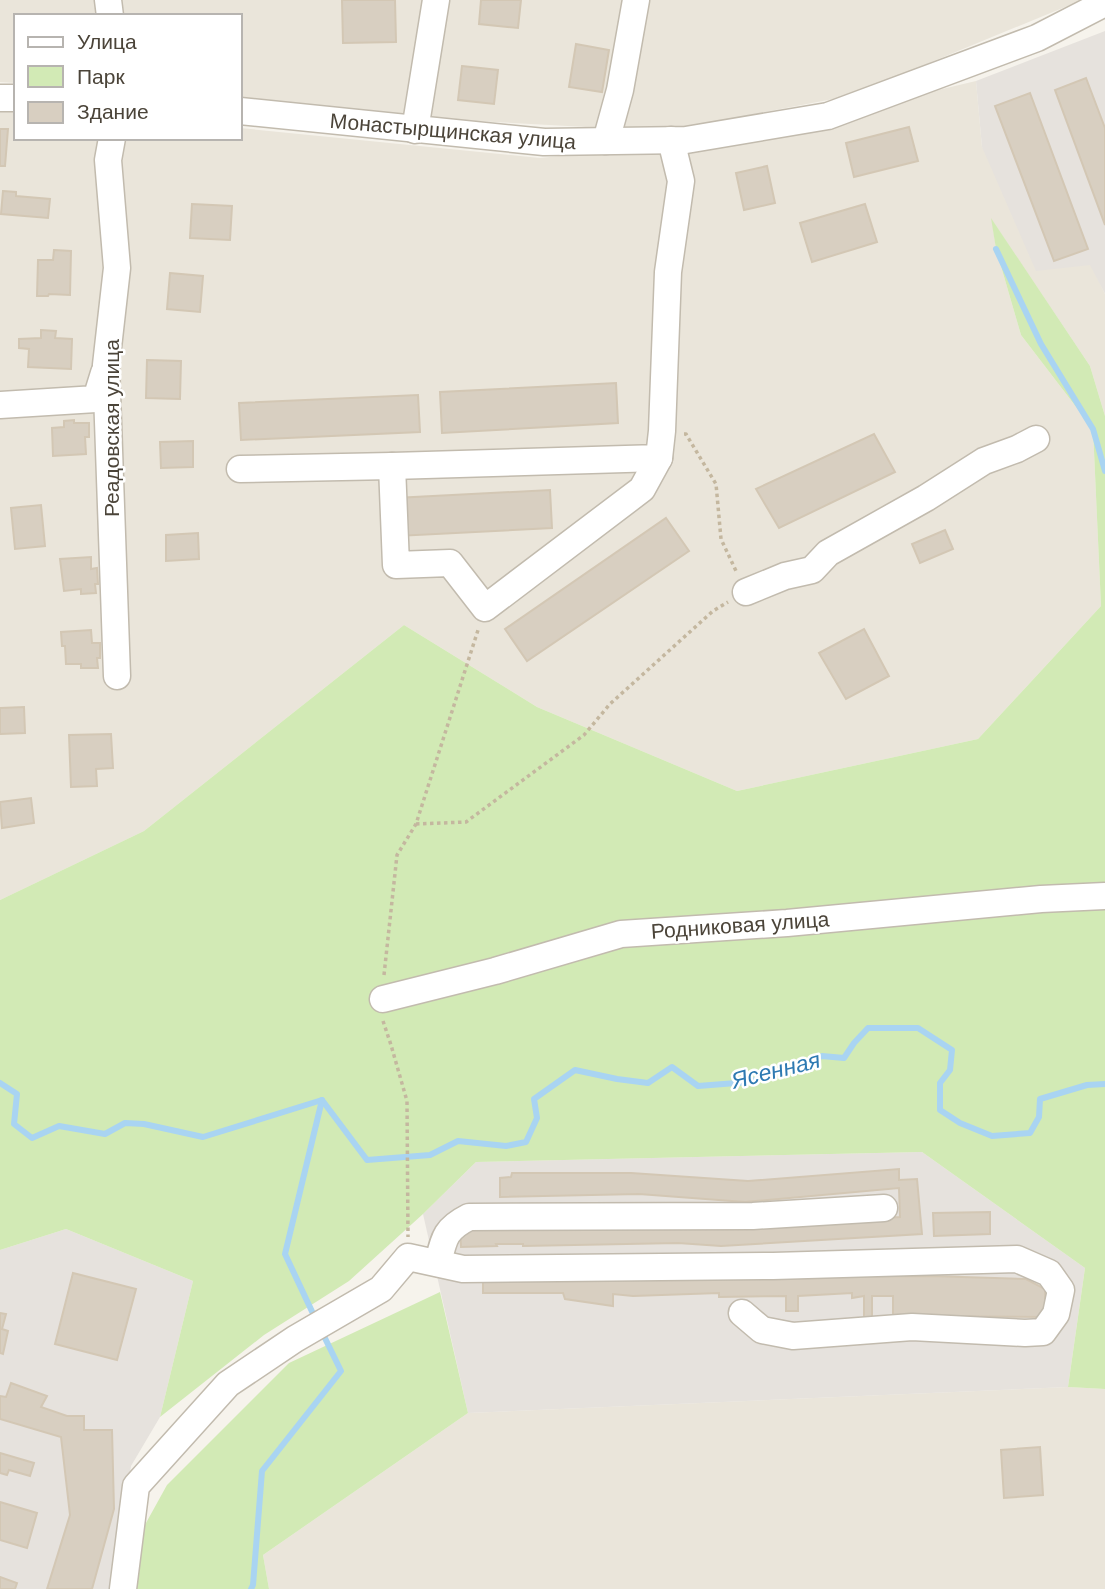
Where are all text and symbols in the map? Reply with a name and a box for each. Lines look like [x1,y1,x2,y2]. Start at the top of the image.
legend [14,14,242,140]
text: Улица [77,30,137,53]
text: Парк [77,65,125,88]
text: Здание [77,100,149,123]
street label: Монастырщинская улица [329,109,577,153]
street label: Реадовская улица [100,339,123,517]
street label: Родниковая улица [650,907,830,943]
water label: Ясенная [727,1046,823,1094]

